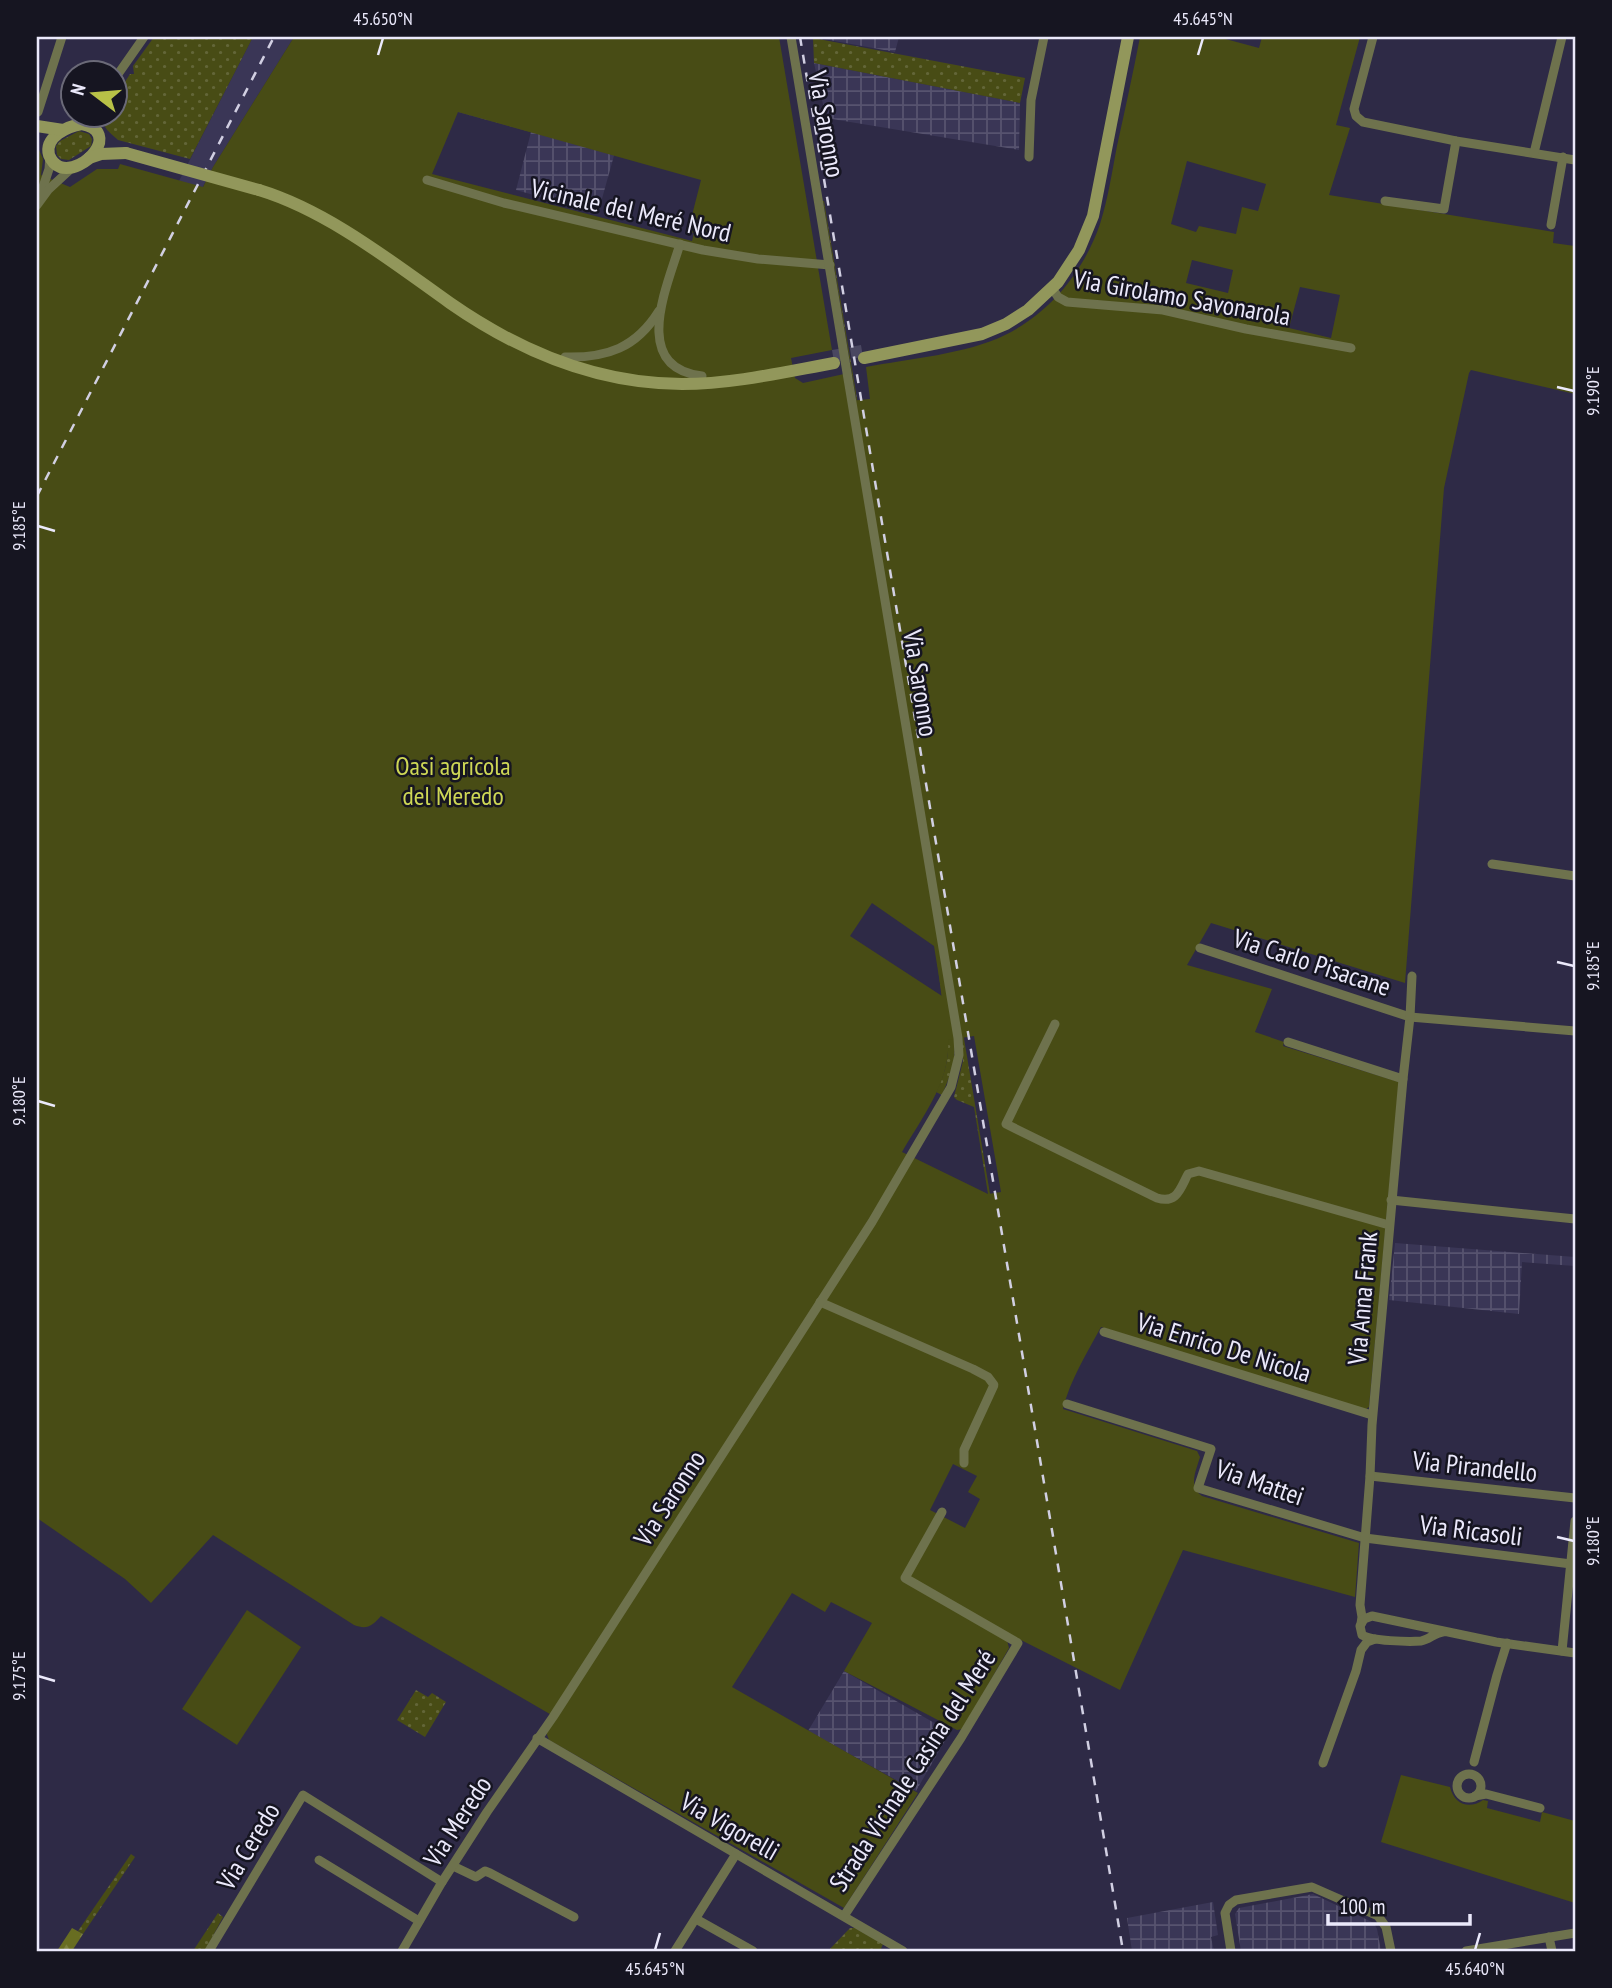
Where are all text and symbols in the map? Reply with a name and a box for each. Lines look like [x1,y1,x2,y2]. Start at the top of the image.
text: 45.650°N [353,7,413,30]
text: 45.645°N [1173,7,1233,30]
north arrow [60,60,130,130]
street label: Via Saronno [801,67,853,180]
text: N [65,81,91,98]
street label: Vicinale del Meré Nord [527,171,734,249]
street label: Via Girolamo Savonarola [1070,261,1293,332]
text: 9.190°E [1581,366,1604,416]
text: 9.185°E [7,501,30,551]
street label: Via Saronno [896,626,946,739]
park label: Oasi agricola del Meredo [395,749,511,812]
street label: Via Carlo Pisacane [1228,921,1395,1003]
text: 9.185°E [1581,941,1604,991]
text: 9.180°E [7,1076,30,1126]
street label: Via Anna Frank [1340,1230,1384,1367]
street label: Via Enrico De Nicola [1132,1305,1315,1389]
street label: Via Pirandello [1410,1443,1539,1489]
street label: Via Saronno [625,1444,712,1553]
street label: Via Mattei [1211,1451,1308,1512]
street label: Via Ricasoli [1417,1507,1524,1553]
text: 9.180°E [1581,1516,1604,1566]
street label: Strada Vicinale Casina del Meré [821,1643,1003,1897]
text: 9.175°E [7,1651,30,1701]
street label: Via Meredo [415,1770,498,1873]
street label: Via Vigorelli [674,1784,785,1867]
street label: Via Ceredo [209,1796,287,1896]
scale bar [1328,1883,1470,1927]
text: 100 m [1339,1893,1385,1920]
text: 45.645°N [625,1957,685,1980]
text: 45.640°N [1445,1957,1505,1980]

